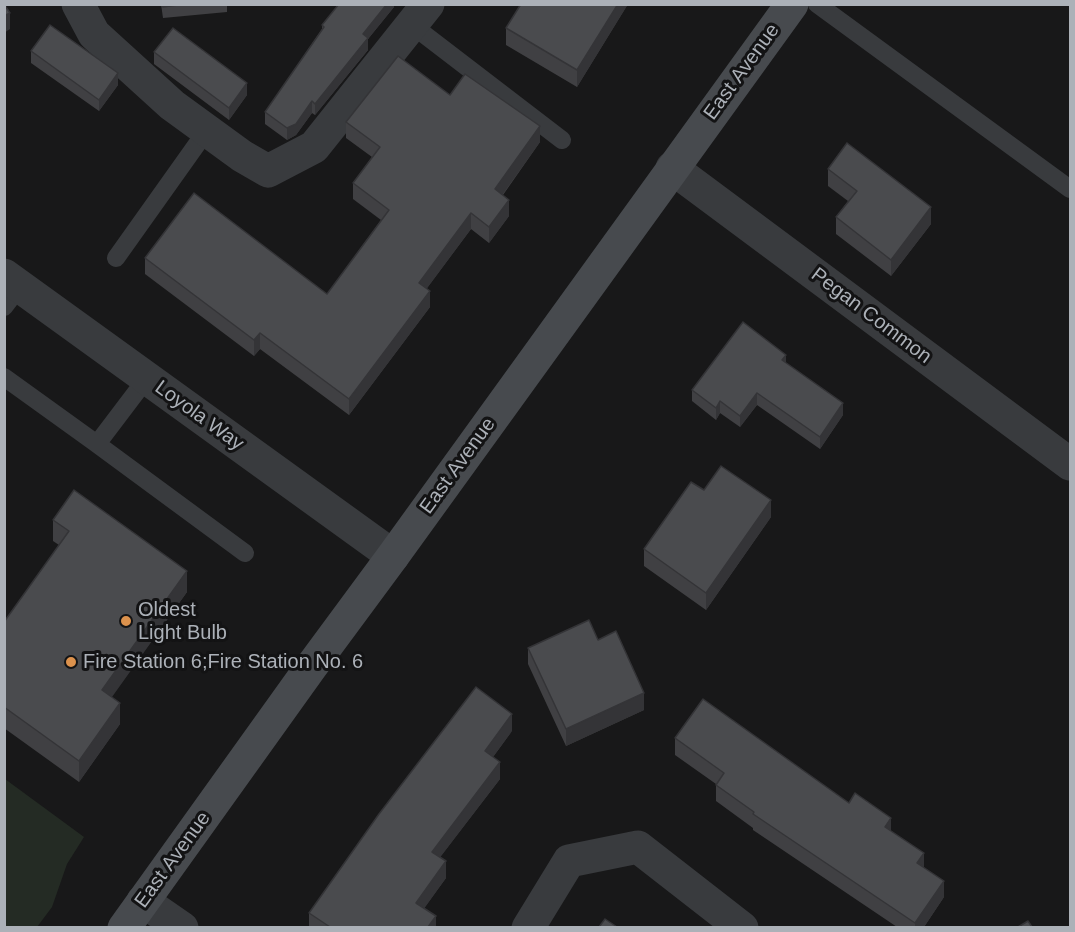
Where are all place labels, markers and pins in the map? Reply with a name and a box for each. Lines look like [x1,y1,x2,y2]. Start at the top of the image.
place label: Oldest Light Bulb [138,598,227,645]
marker: Oldest Light Bulb [119,614,133,628]
place label: Fire Station 6;Fire Station No. 6 [83,650,363,674]
marker: Fire Station 6;Fire Station No. 6 [64,655,78,669]

